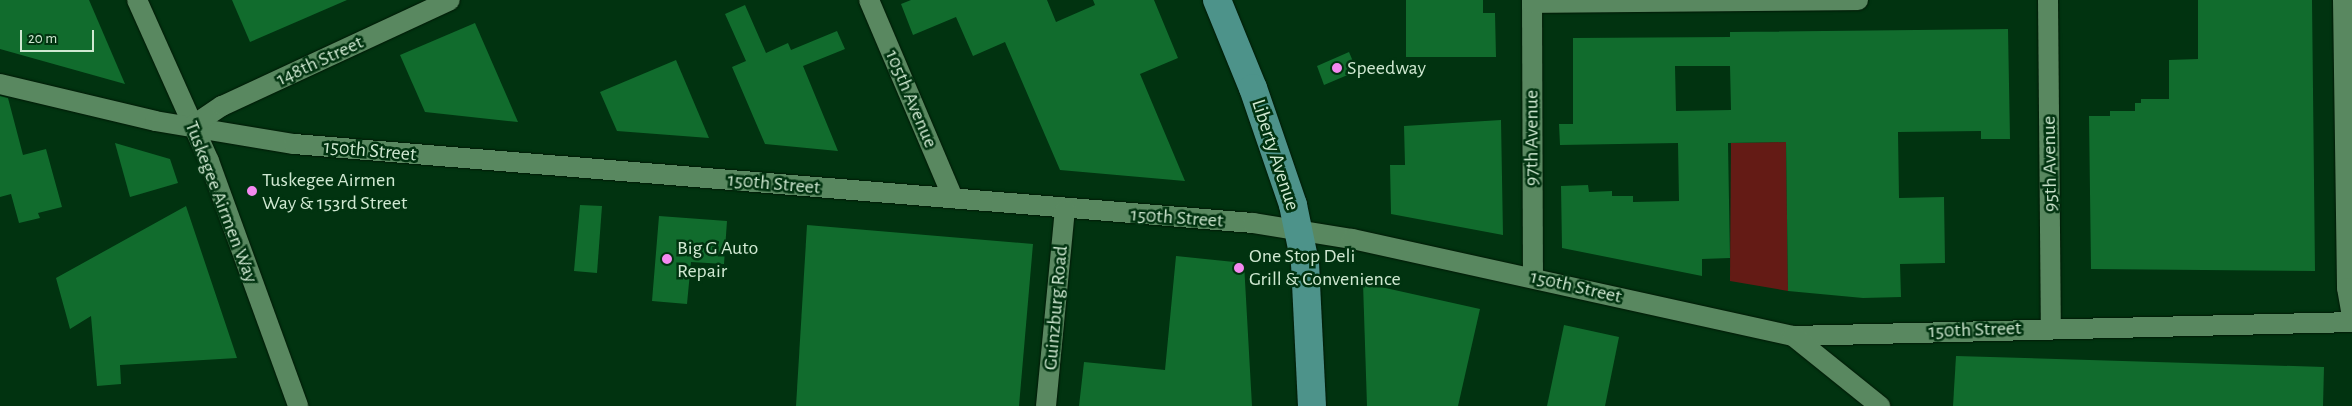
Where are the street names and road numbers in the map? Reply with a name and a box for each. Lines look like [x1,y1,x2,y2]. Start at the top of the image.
street label: 148th Street [273,30,367,92]
street label: 105th Avenue [880,46,942,152]
street label: 97th Avenue [1520,90,1544,186]
street label: Liberty Avenue [1246,96,1304,214]
street label: 95th Avenue [2037,116,2063,212]
street label: Tuskegee Airmen Way [179,118,263,286]
street label: 150th Street [323,135,417,167]
street label: 150th Street [727,168,821,200]
street label: 150th Street [1130,203,1224,233]
street label: Guinzburg Road [1039,245,1073,371]
street label: 150th Street [1528,265,1624,309]
street label: 150th Street [1928,316,2022,344]

